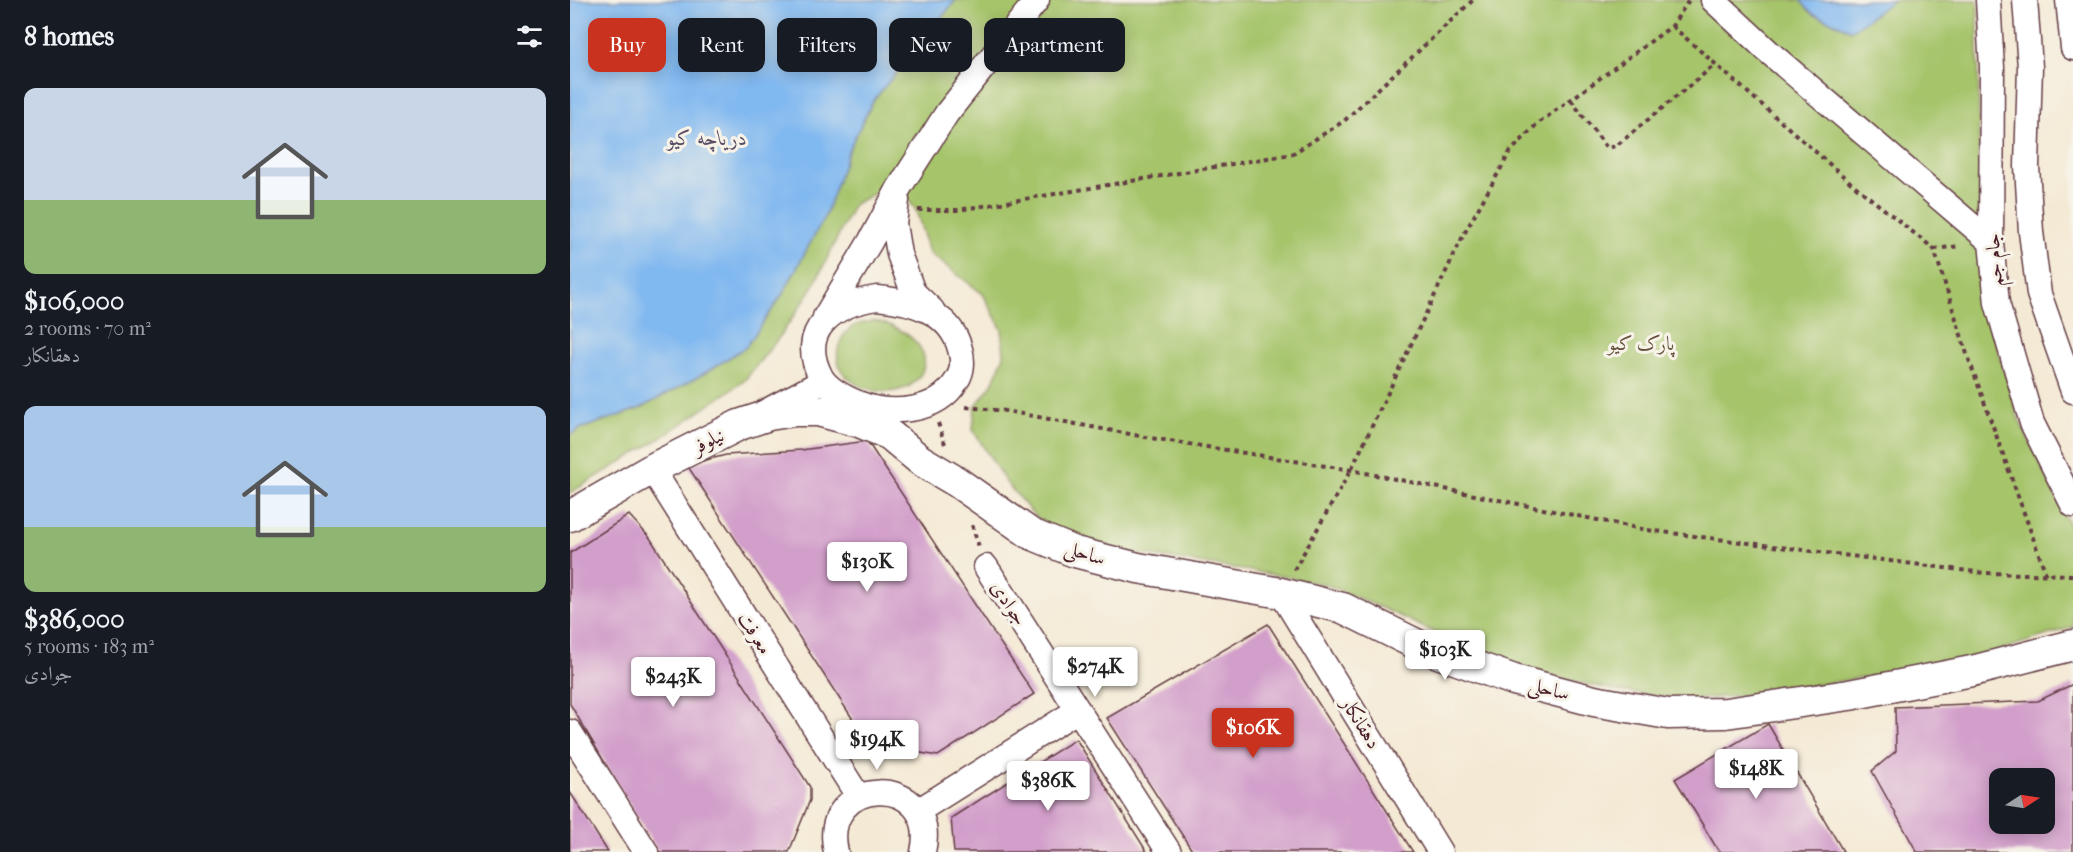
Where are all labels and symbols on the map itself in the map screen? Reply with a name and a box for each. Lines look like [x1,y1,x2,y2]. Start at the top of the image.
water label: دریاچه کیو [666,126,747,152]
street label: جام جم [1981,232,2014,288]
park label: پارک کیو [1606,332,1676,358]
street label: نیلوفر [686,423,728,461]
street label: ساحلی [1061,536,1108,573]
pin: $130K [825,542,909,593]
street label: جوادی [985,576,1032,630]
street label: معرفت [732,608,777,659]
pin: $103K [1403,630,1487,681]
pin: $274K [1053,647,1137,698]
pin: $243K [631,657,715,708]
street label: ساحلی [1525,673,1572,708]
street label: دهقانکار [1335,691,1386,753]
pin: $106K [1211,708,1295,759]
pin: $194K [835,720,919,771]
pin: $148K [1714,749,1798,800]
pin: $386K [1006,761,1090,812]
north arrow [1989,768,2055,834]

